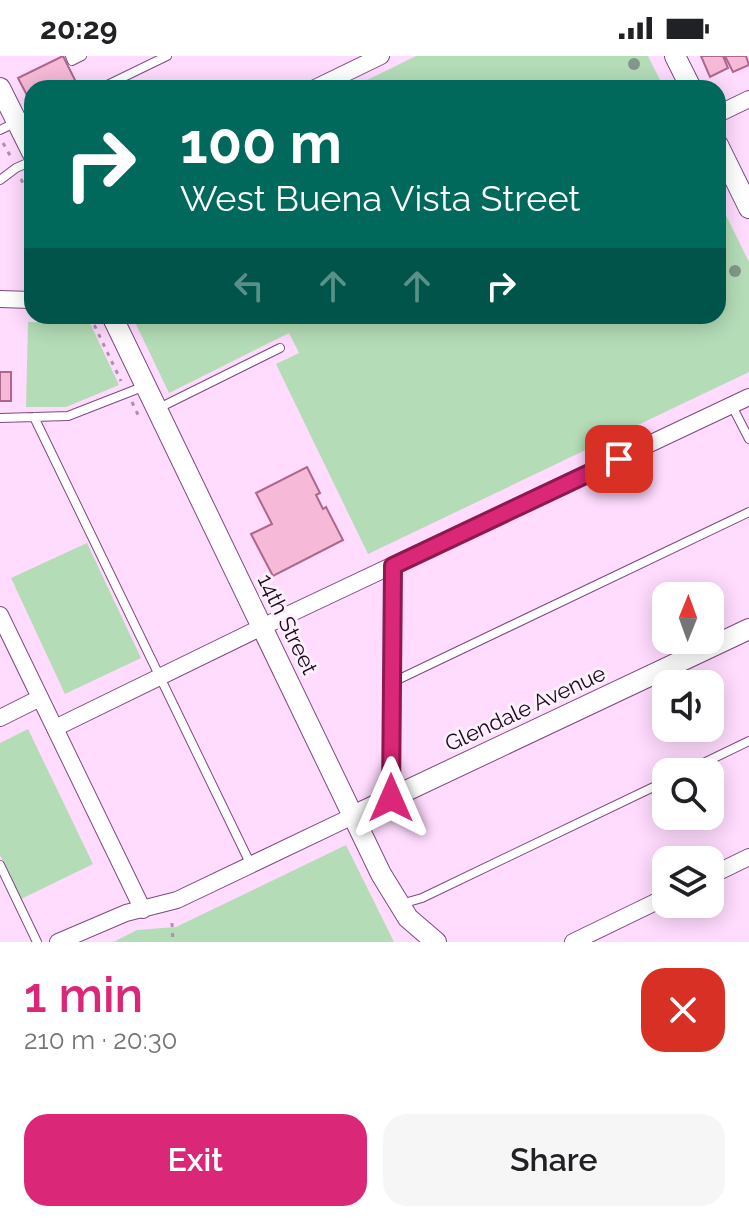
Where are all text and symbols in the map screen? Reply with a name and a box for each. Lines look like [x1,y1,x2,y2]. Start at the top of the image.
text: 20:29 [40,11,117,46]
text: 100 m [180,110,342,176]
icon: right [48,112,152,216]
text: West Buena Vista Street [180,177,580,219]
icon: left [227,264,271,308]
icon: ahead [311,264,355,308]
icon: ahead [395,264,439,308]
icon: right [479,264,523,308]
pin [585,425,653,493]
icon: arrive [597,437,641,481]
street label: 14th Street [253,570,324,679]
north arrow [652,582,724,654]
map controls [652,582,724,918]
street label: Glendale Avenue [441,659,609,757]
button: sound [652,670,724,742]
position arrow [349,756,433,840]
button: search [652,758,724,830]
button: layers [652,846,724,918]
text: 1 min [24,967,143,1023]
button: close [641,968,725,1052]
text: 210 m · 20:30 [24,1025,177,1055]
button: Exit [24,1114,367,1206]
button: Share [383,1114,725,1206]

